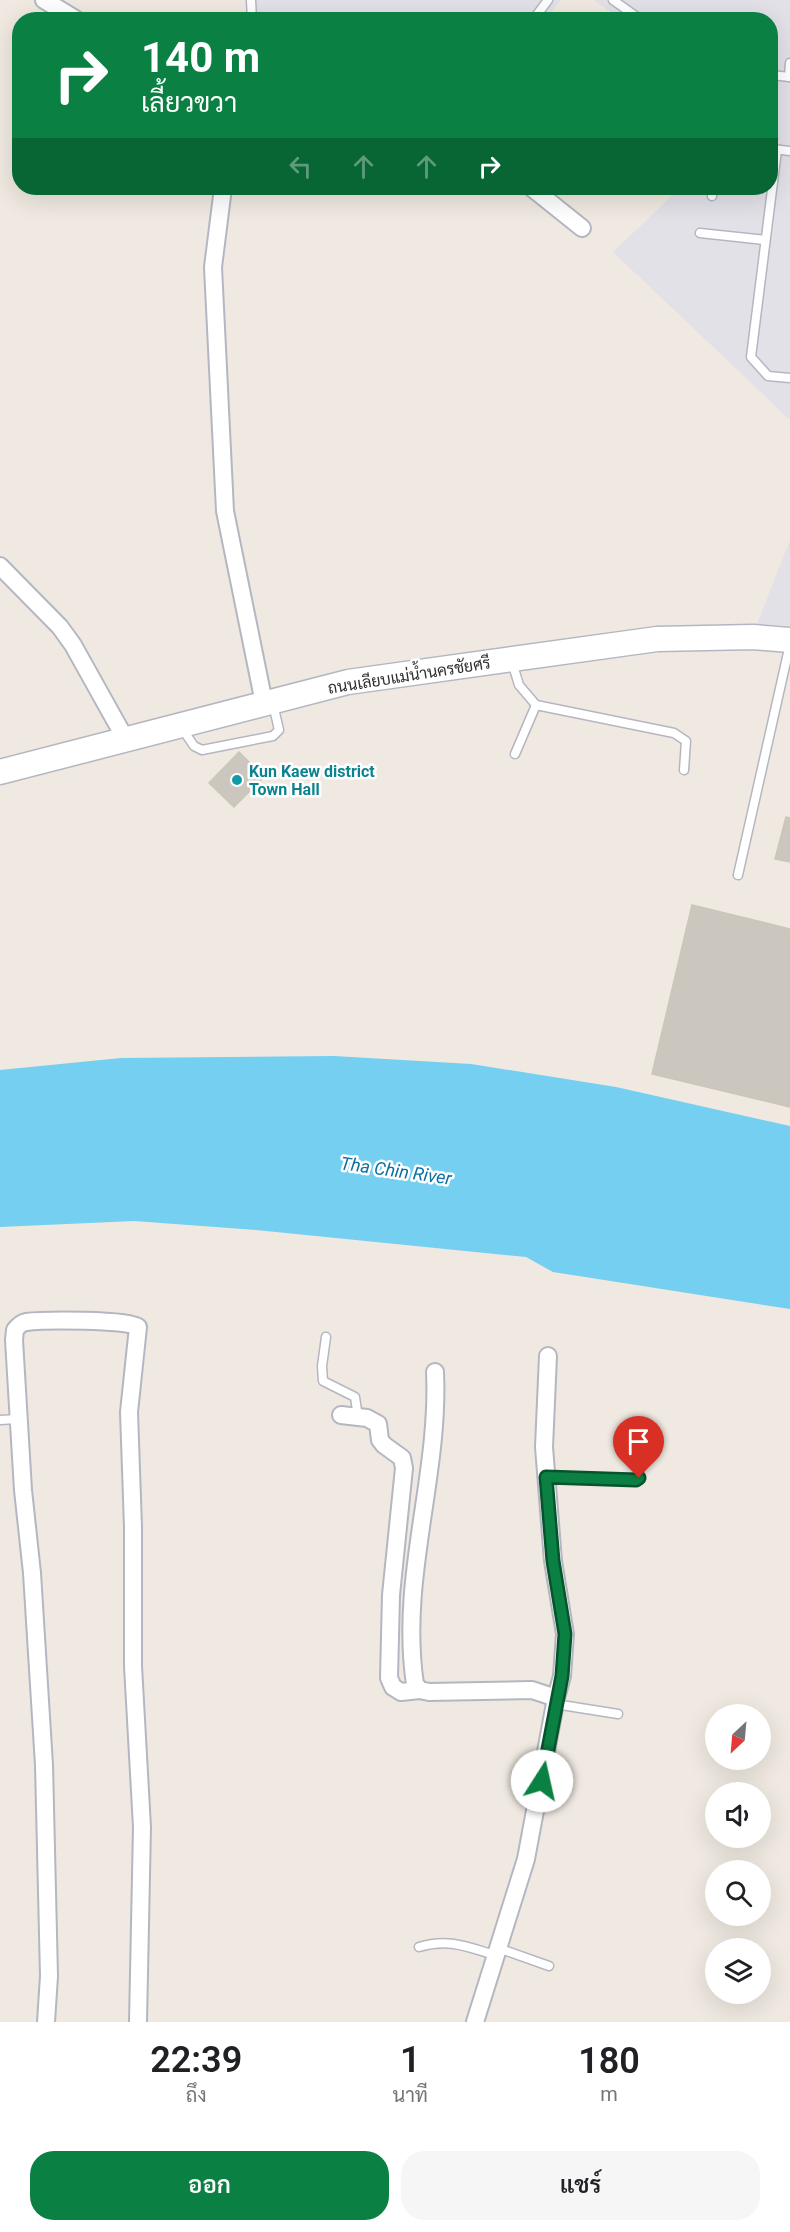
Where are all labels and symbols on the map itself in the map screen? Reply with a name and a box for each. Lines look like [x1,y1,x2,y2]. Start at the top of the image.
street label: ถนนเลียบแม่น้ำนครชัยศรี [326,648,492,698]
place label: Kun Kaew district Town Hall [249,762,375,799]
marker: Kun Kaew district Town Hall [230,773,244,787]
water label: Tha Chin River [339,1152,454,1189]
pin [613,1416,664,1478]
north arrow [705,1704,771,1770]
position arrow [510,1749,574,1813]

